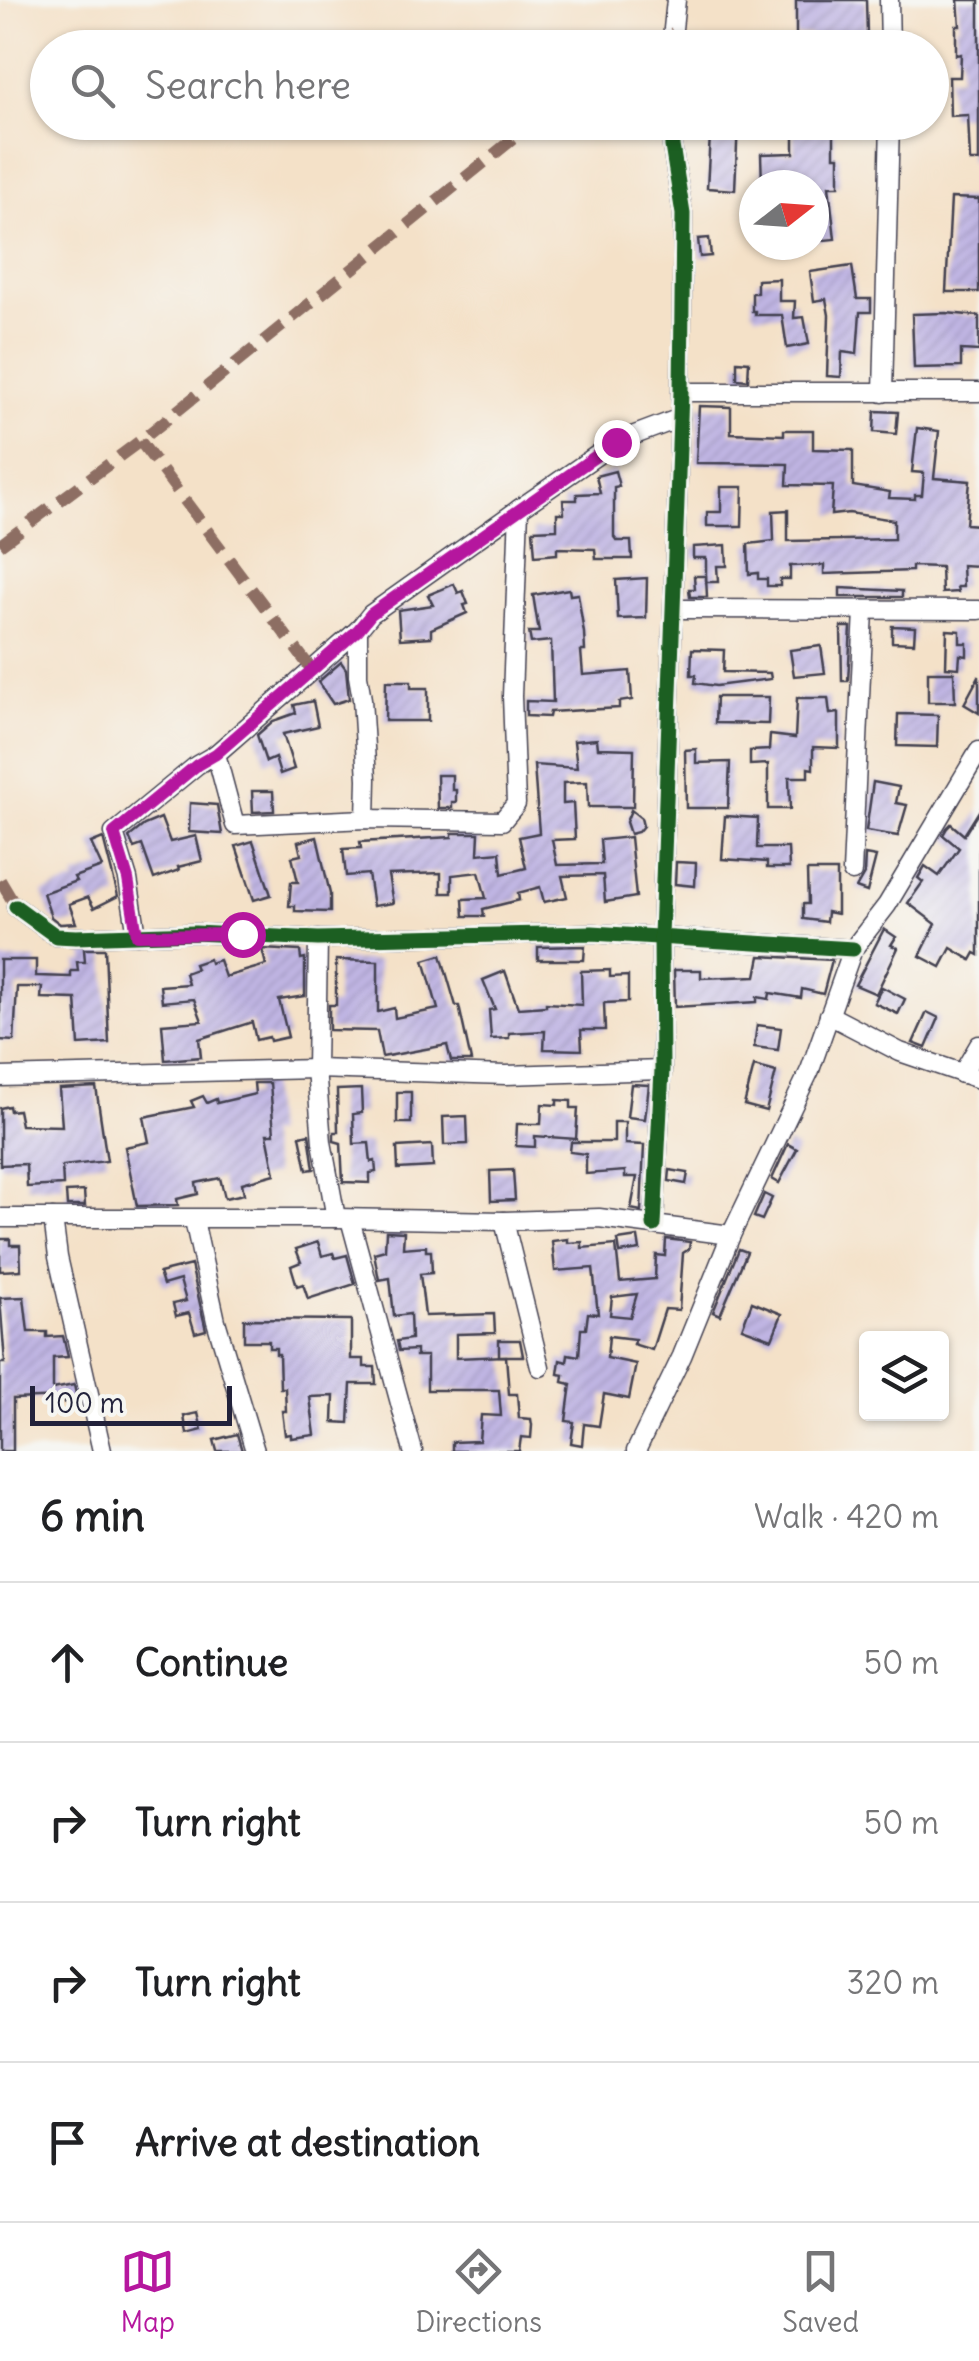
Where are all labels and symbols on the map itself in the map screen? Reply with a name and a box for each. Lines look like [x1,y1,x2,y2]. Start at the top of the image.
north arrow [739,170,829,260]
route end [594,420,640,466]
route start [220,912,266,958]
scale bar [30,1381,232,1426]

